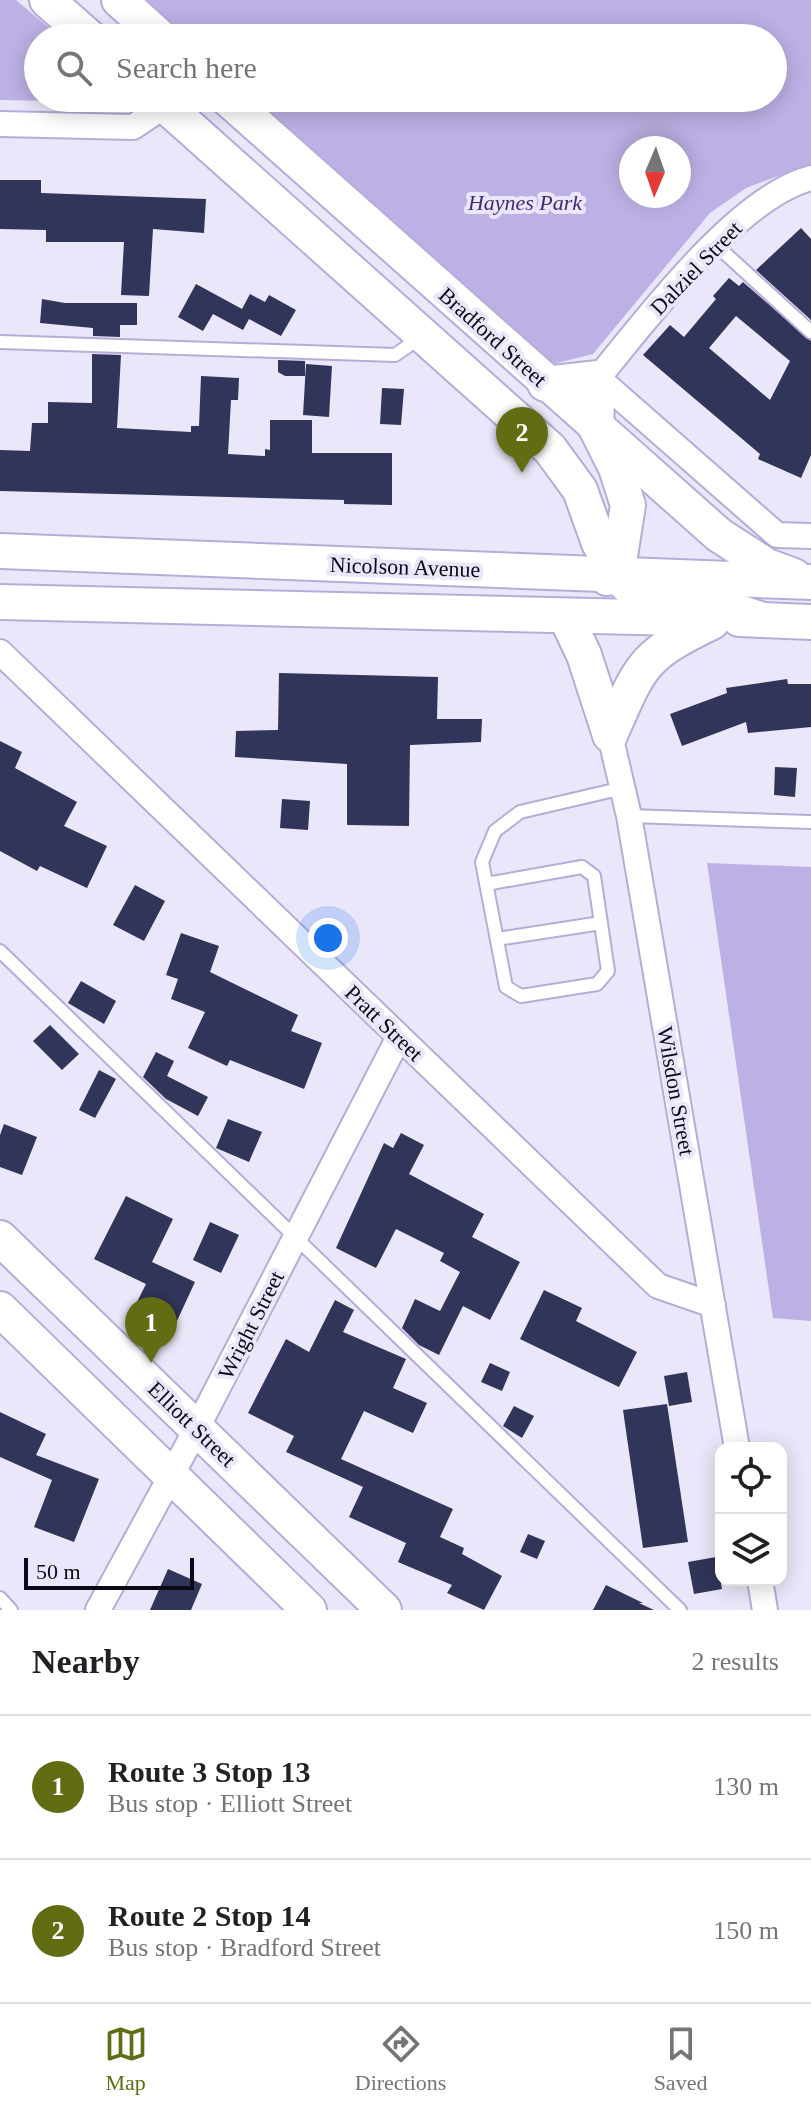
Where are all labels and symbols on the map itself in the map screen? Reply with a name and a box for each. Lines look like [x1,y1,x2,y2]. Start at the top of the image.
north arrow [619,136,691,208]
park label: Haynes Park [467,190,583,215]
street label: Dalziel Street [645,216,747,320]
street label: Bradford Street [434,282,552,392]
pin: 2 [496,407,548,473]
street label: Nicolson Avenue [329,552,481,582]
your location [308,918,348,958]
street label: Pratt Street [340,980,428,1066]
street label: Wilsdon Street [652,1025,700,1157]
street label: Wright Street [213,1267,289,1383]
pin: 1 [125,1297,177,1363]
street label: Elliott Street [143,1376,241,1472]
scale bar [24,1554,194,1590]

